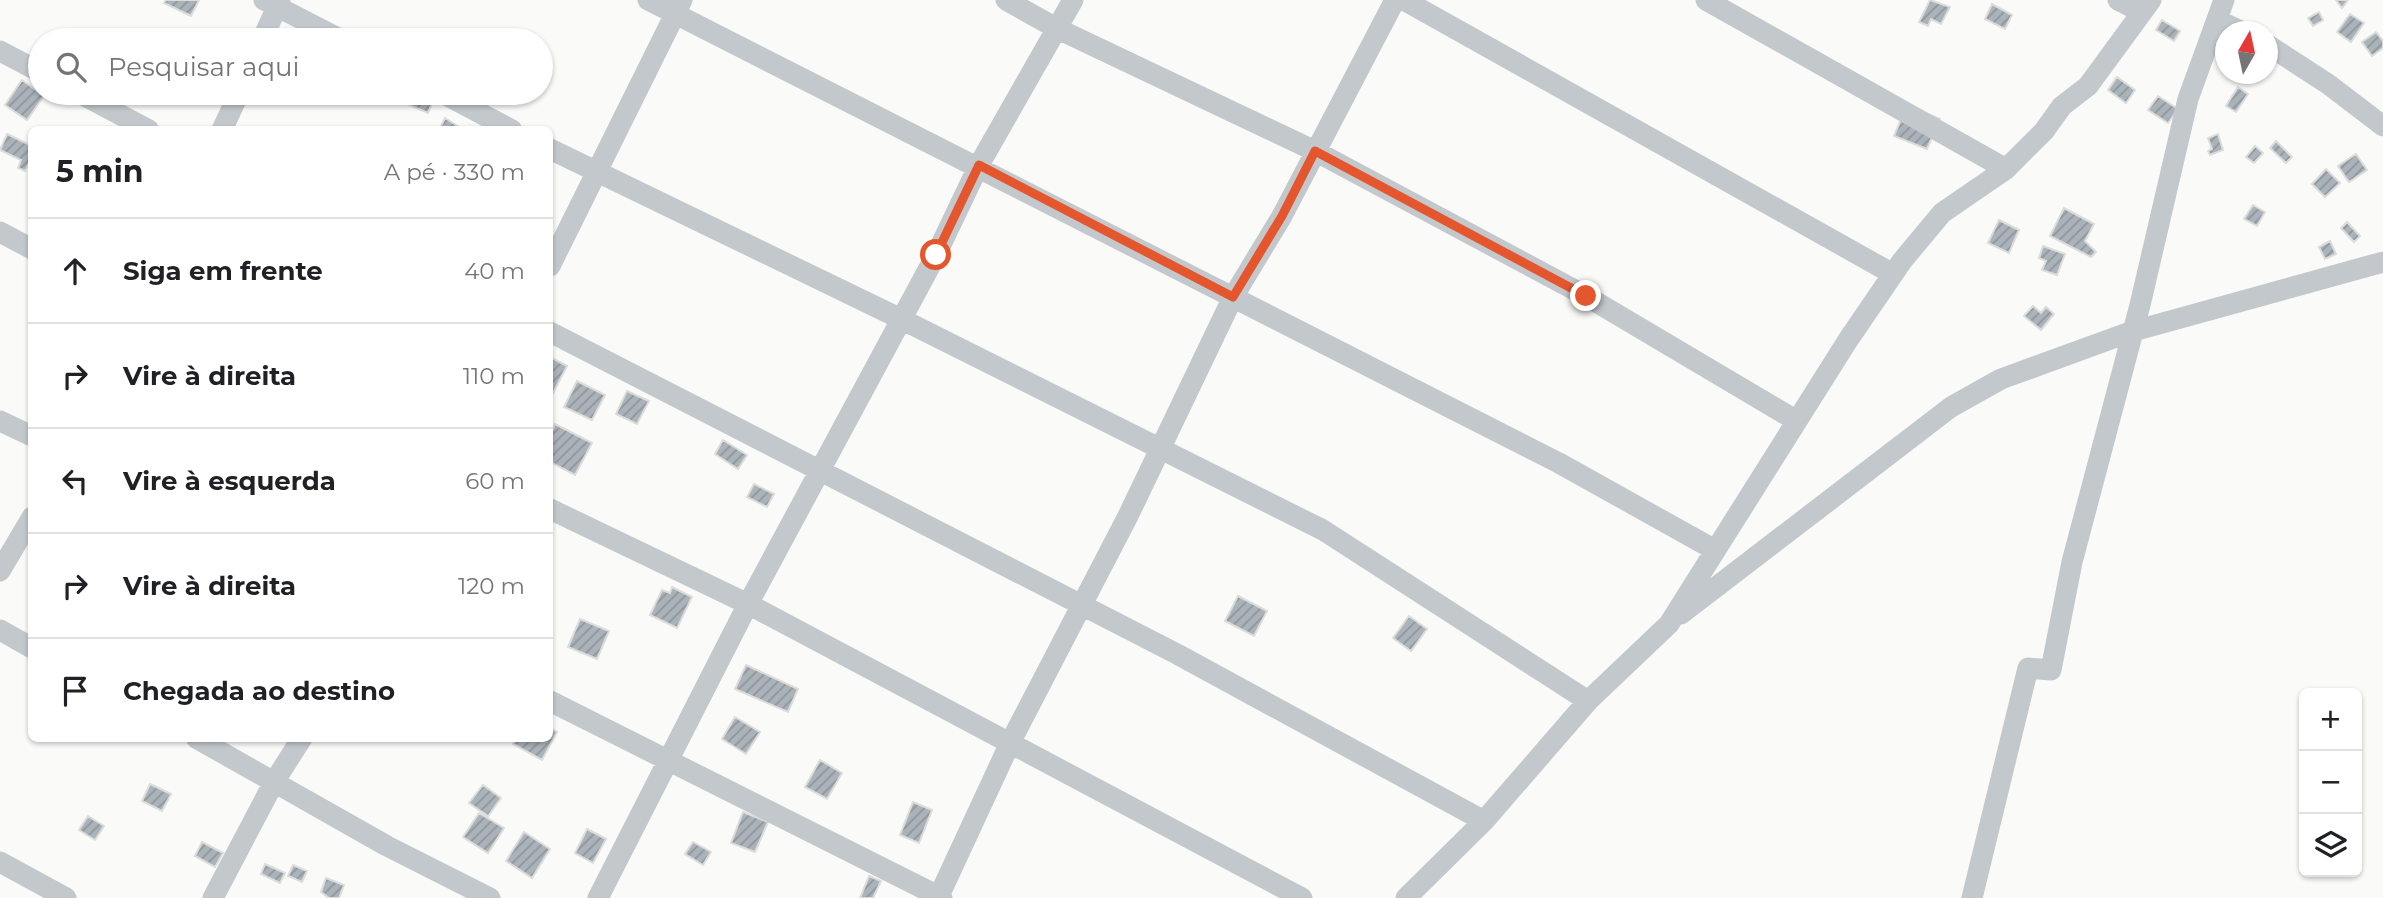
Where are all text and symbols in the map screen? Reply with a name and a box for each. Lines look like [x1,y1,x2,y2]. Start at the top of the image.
north arrow [2215,21,2278,84]
search box [28,28,553,105]
icon: search [52,48,90,86]
text: Pesquisar aqui [108,51,300,83]
text: 5 min [56,153,144,190]
text: A pé · 330 m [384,158,525,186]
route start [920,239,951,270]
icon: ahead [56,252,94,290]
text: Siga em frente [123,255,323,287]
text: 40 m [464,257,525,285]
route end [1570,280,1601,311]
icon: right [56,357,94,395]
text: Vire à direita [123,360,296,392]
text: 110 m [463,362,525,390]
icon: left [56,462,94,500]
text: Vire à esquerda [123,465,336,497]
text: 60 m [465,467,525,495]
icon: right [56,567,94,605]
text: Vire à direita [123,570,296,602]
text: 120 m [458,572,525,600]
icon: arrive [56,672,94,710]
text: Chegada ao destino [123,675,395,707]
map controls [2299,688,2362,877]
button: + [2299,688,2362,751]
button: − [2299,751,2362,814]
button: layers [2299,814,2362,877]

